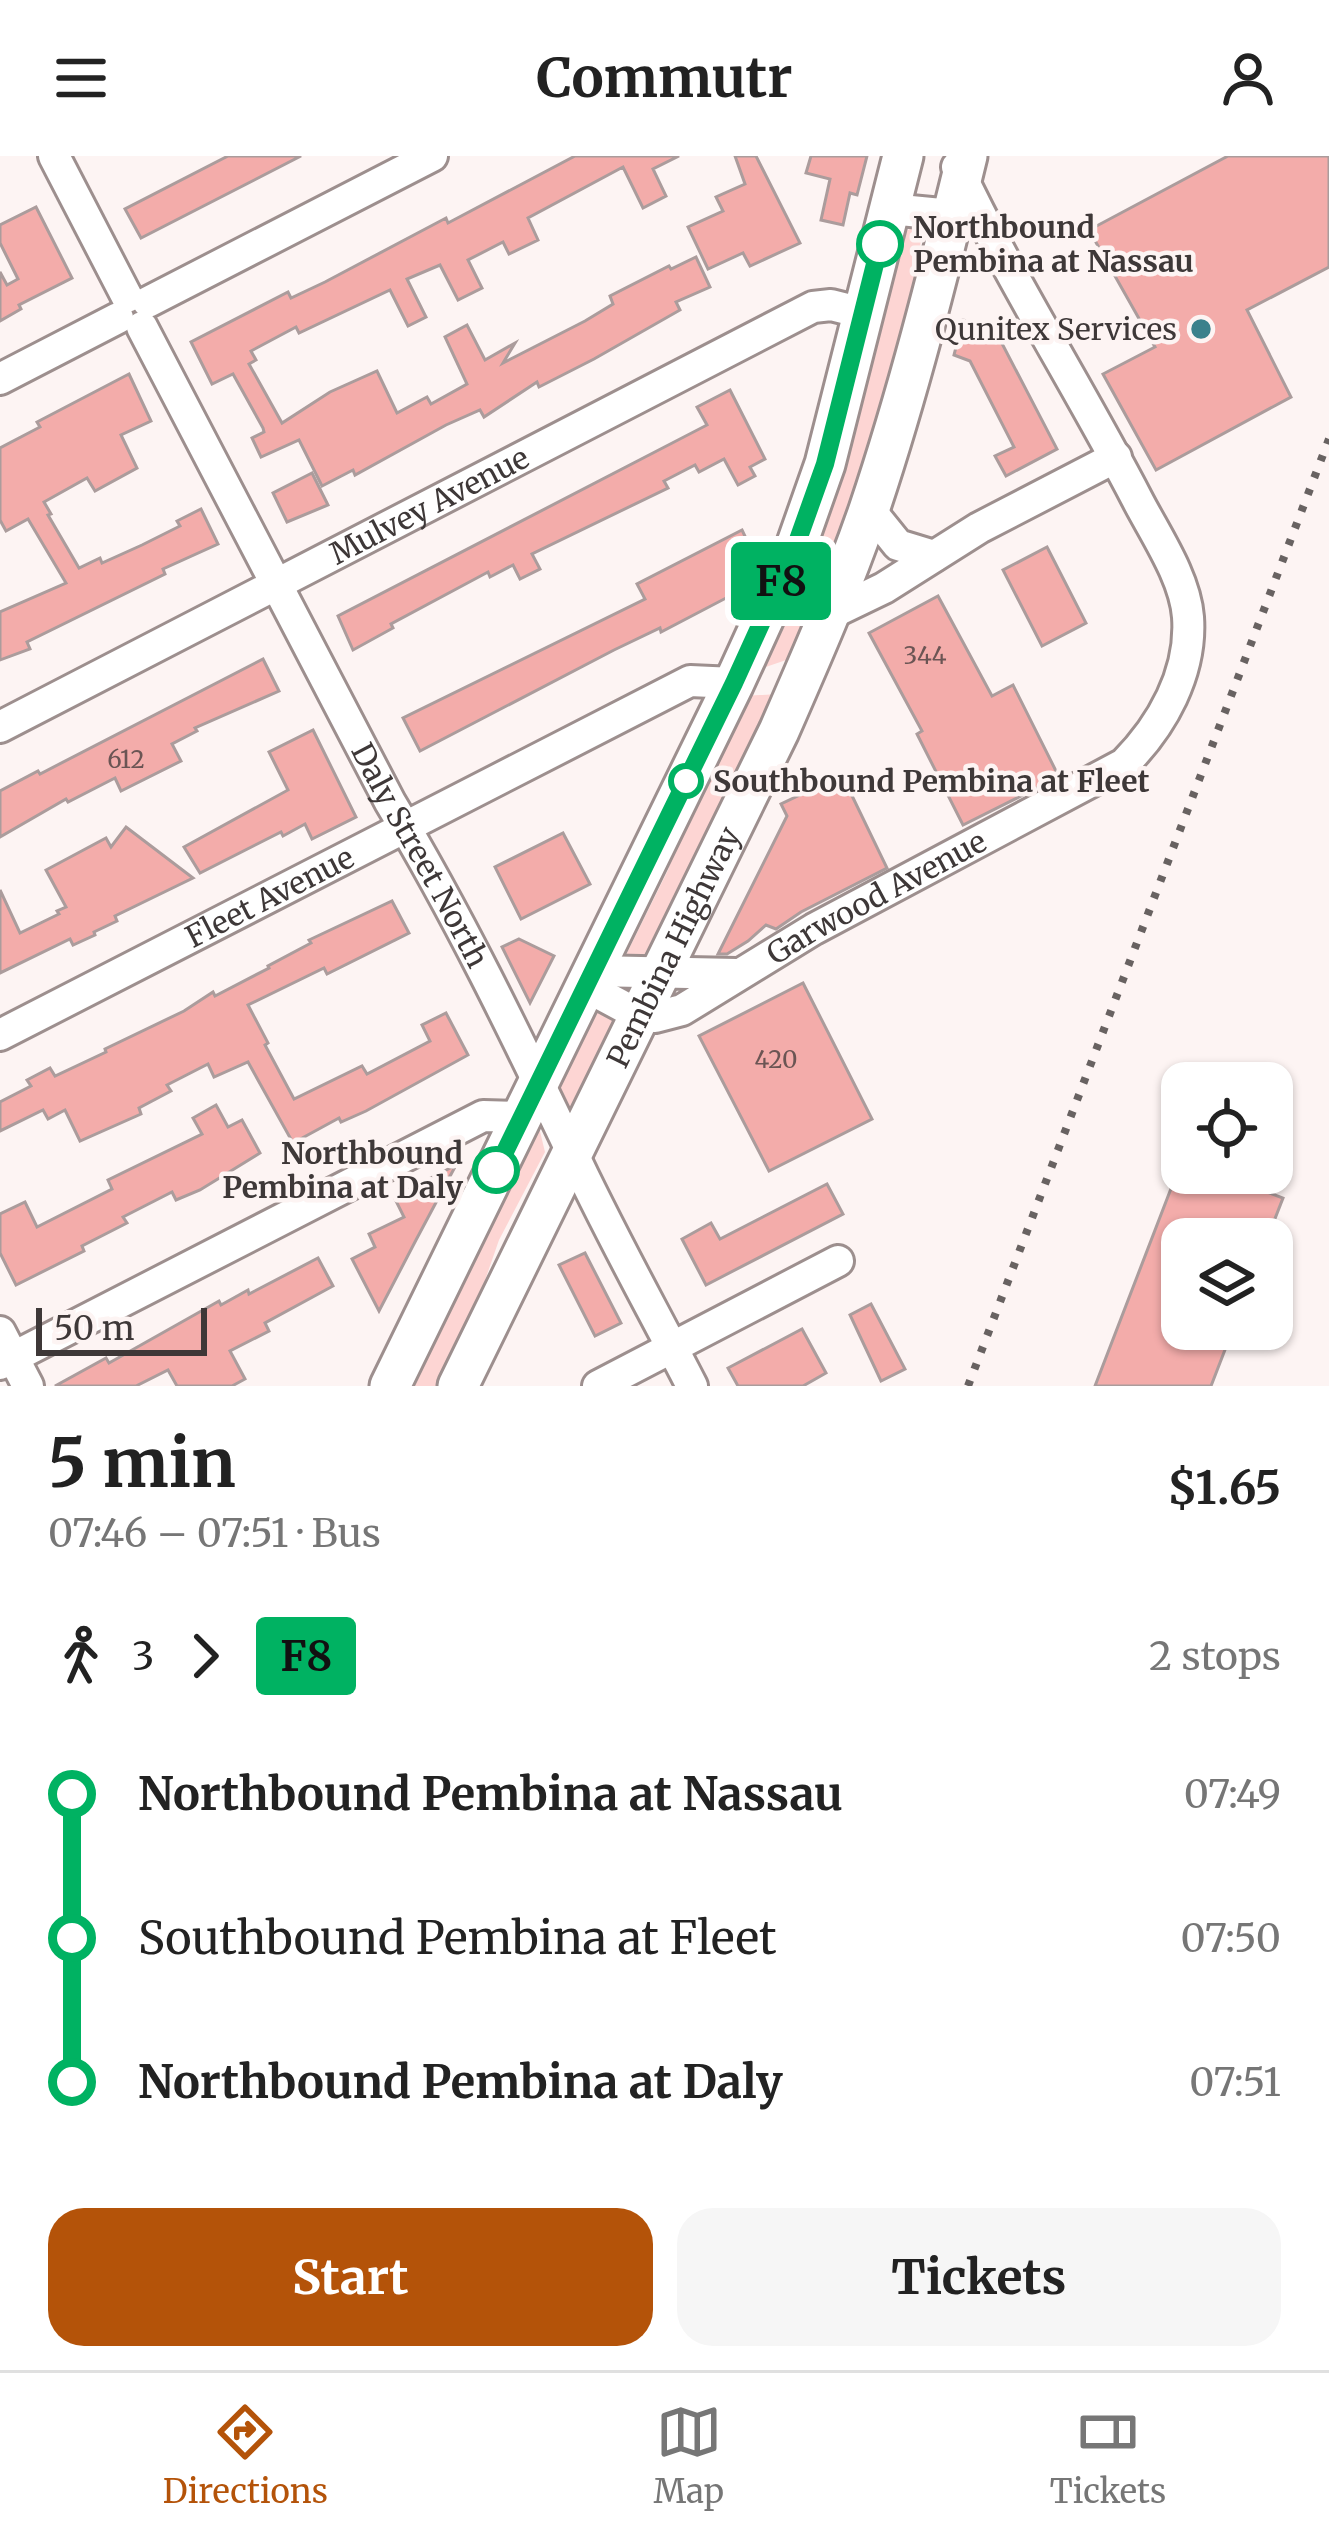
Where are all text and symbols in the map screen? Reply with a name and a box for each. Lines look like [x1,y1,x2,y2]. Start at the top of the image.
text: Commutr [537,44,792,112]
icon: menu [48,45,114,111]
icon: person [1215,45,1281,111]
place label: Northbound Pembina at Nassau [913,208,1194,280]
marker: Northbound Pembina at Nassau [858,222,902,266]
place label: Qunitex Services [935,310,1177,348]
marker: Qunitex Services [1188,316,1214,342]
street label: Mulvey Avenue [323,438,535,572]
line badge: F8 [727,542,835,620]
text: F8 [755,555,807,607]
house number: 344 [904,640,947,671]
street label: Daly Street North [343,736,497,974]
house number: 612 [107,744,145,775]
place label: Southbound Pembina at Fleet [713,762,1149,800]
marker: Southbound Pembina at Fleet [670,765,702,797]
street label: Pembina Highway [598,820,748,1073]
street label: Garwood Avenue [760,822,993,973]
street label: Fleet Avenue [179,838,360,956]
house number: 420 [755,1044,797,1075]
map controls [1161,1062,1293,1350]
button: locate [1161,1062,1293,1194]
place label: Northbound Pembina at Daly [222,1134,463,1206]
marker: Northbound Pembina at Daly [474,1148,518,1192]
button: layers [1161,1218,1293,1350]
scale bar [36,1302,207,1355]
text: 50 m [54,1308,135,1349]
text: 5 min [48,1422,236,1505]
text: $1.65 [1167,1460,1281,1516]
text: 07:46 – 07:51 · Bus [48,1509,381,1558]
icon: walk [48,1623,114,1689]
icon: forward [172,1623,238,1689]
text: F8 [280,1630,332,1682]
text: 3 [132,1632,154,1681]
text: 2 stops [1149,1632,1281,1681]
text: Northbound Pembina at Nassau [138,1766,843,1822]
text: 07:49 [1184,1770,1281,1819]
text: Southbound Pembina at Fleet [138,1910,776,1966]
text: 07:50 [1181,1914,1281,1963]
text: Northbound Pembina at Daly [138,2054,783,2110]
text: 07:51 [1189,2058,1281,2107]
button: Start [48,2208,653,2346]
button: Tickets [677,2208,1281,2346]
tab: Directions [163,2399,328,2512]
tab: Map [654,2399,724,2512]
tab: Tickets [1050,2399,1166,2512]

